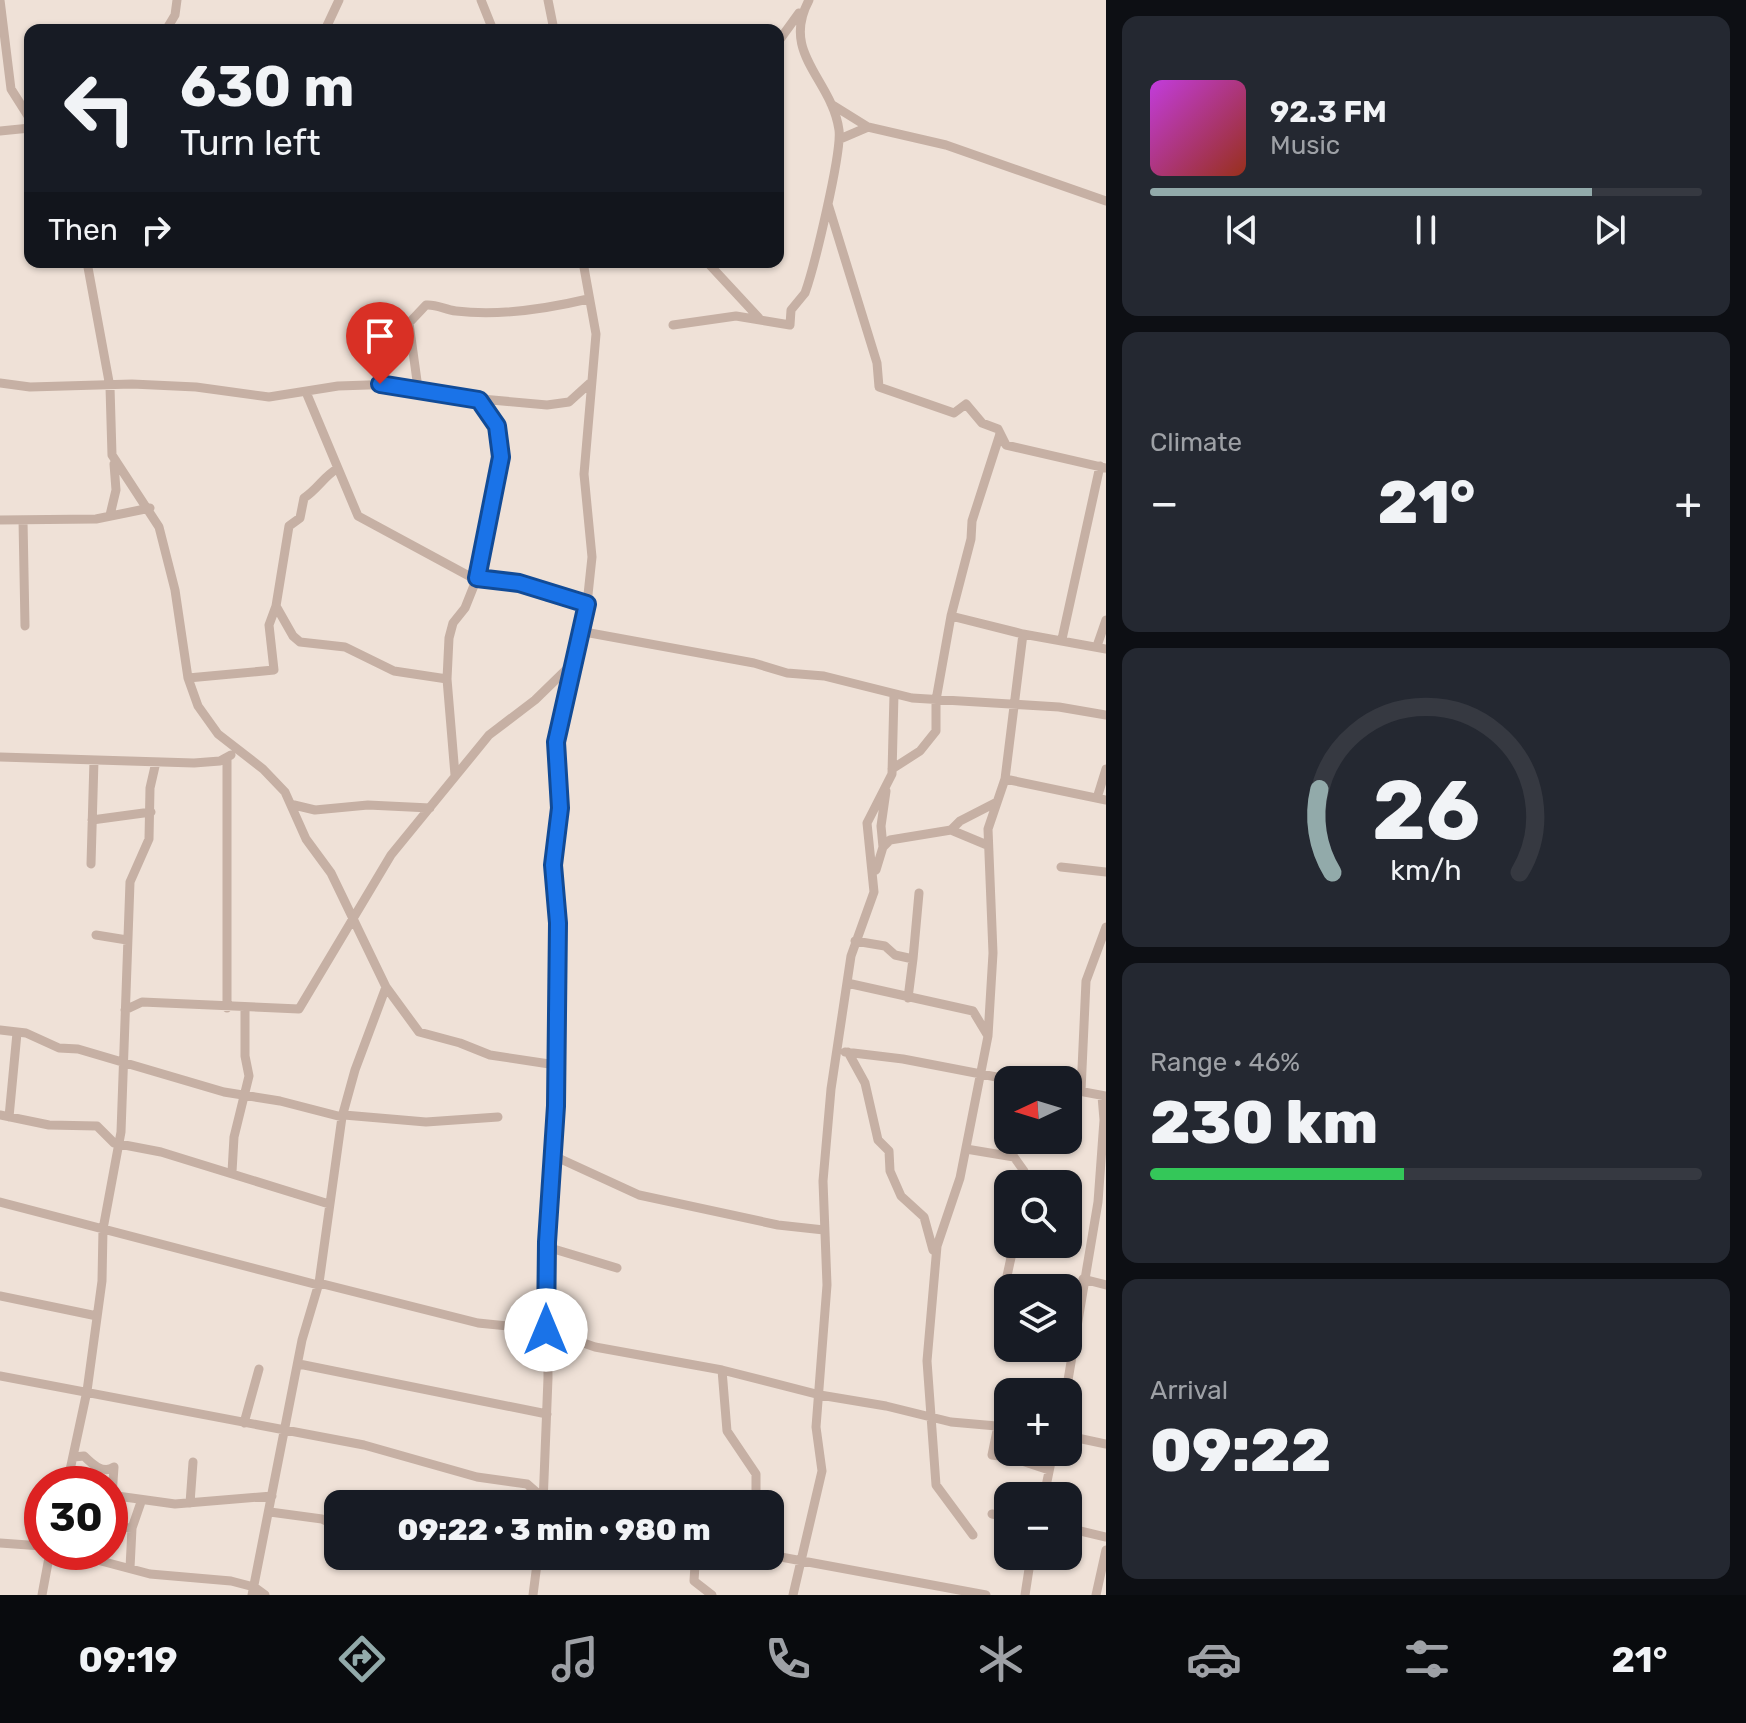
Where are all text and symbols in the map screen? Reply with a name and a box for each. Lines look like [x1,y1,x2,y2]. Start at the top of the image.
text: 630 m [180,54,355,120]
icon: left [48,56,152,160]
text: 92.3 FM [1270,94,1387,130]
text: Turn left [180,121,321,164]
text: Music [1270,130,1340,161]
icon: right [134,208,178,252]
icon: previous [1220,208,1264,252]
icon: pause [1404,208,1448,252]
icon: next [1588,208,1632,252]
text: Then [48,212,118,248]
pin [346,302,414,384]
icon: arrive [358,314,402,358]
text: Climate [1150,427,1242,458]
text: 21° [1378,467,1475,538]
text: − [1150,477,1179,529]
text: + [1675,477,1702,529]
text: 26 [1372,761,1480,860]
text: km/h [1390,854,1462,888]
text: Range · 46% [1150,1047,1300,1078]
north arrow [994,1066,1082,1154]
map controls [994,1066,1082,1570]
text: 230 km [1150,1087,1378,1158]
button: search [994,1170,1082,1258]
button: layers [994,1274,1082,1362]
position arrow [504,1288,588,1372]
text: Arrival [1150,1375,1228,1406]
button: + [994,1378,1082,1466]
text: 09:22 [1150,1415,1331,1486]
speed limit sign: 30 [24,1466,128,1570]
button: − [994,1482,1082,1570]
text: 09:22 · 3 min · 980 m [397,1512,711,1548]
icon: directions [334,1631,390,1687]
icon: music [547,1631,603,1687]
icon: phone [760,1631,816,1687]
icon: climate [973,1631,1029,1687]
icon: car [1186,1631,1242,1687]
icon: filters [1399,1631,1455,1687]
text: 09:19 [78,1638,177,1681]
text: 21° [1611,1638,1667,1681]

